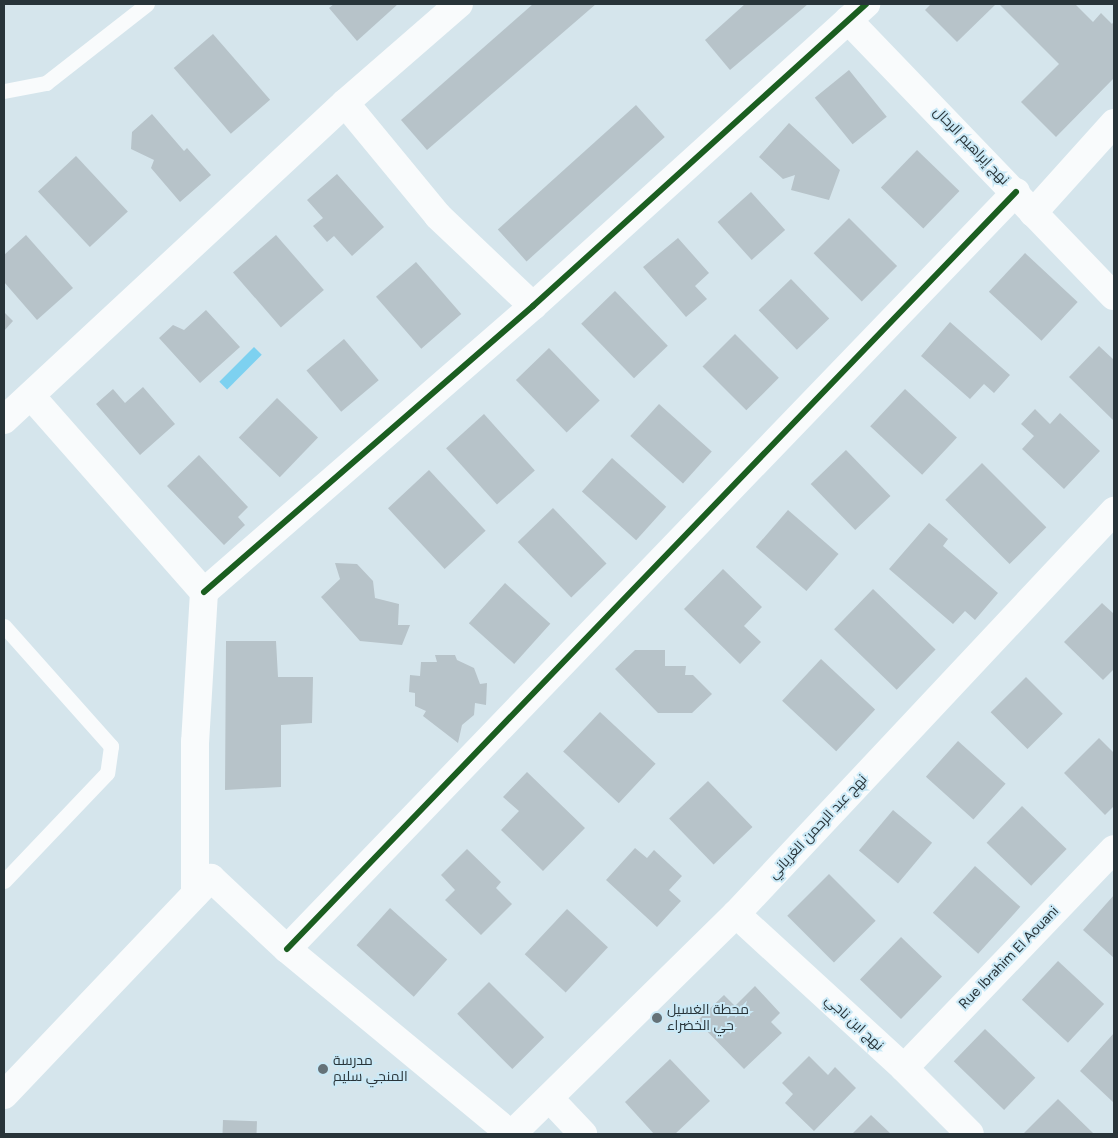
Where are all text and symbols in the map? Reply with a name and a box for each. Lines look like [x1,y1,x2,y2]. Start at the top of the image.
street label: نهج إبراهيم الرحال [930,104,1012,188]
street label: نهج عبد الرحمن الغرياني [765,771,871,883]
street label: Rue Ibrahim El Aouani [956,903,1062,1013]
street label: نهج ابن ناجي [821,992,887,1054]
place label: محطة الغسيل حي الخضراء [667,1002,749,1034]
marker: محطة الغسيل حي الخضراء [651,1012,663,1024]
place label: مدرسة المنجي سليم [333,1053,408,1086]
marker: مدرسة المنجي سليم [317,1063,329,1075]

